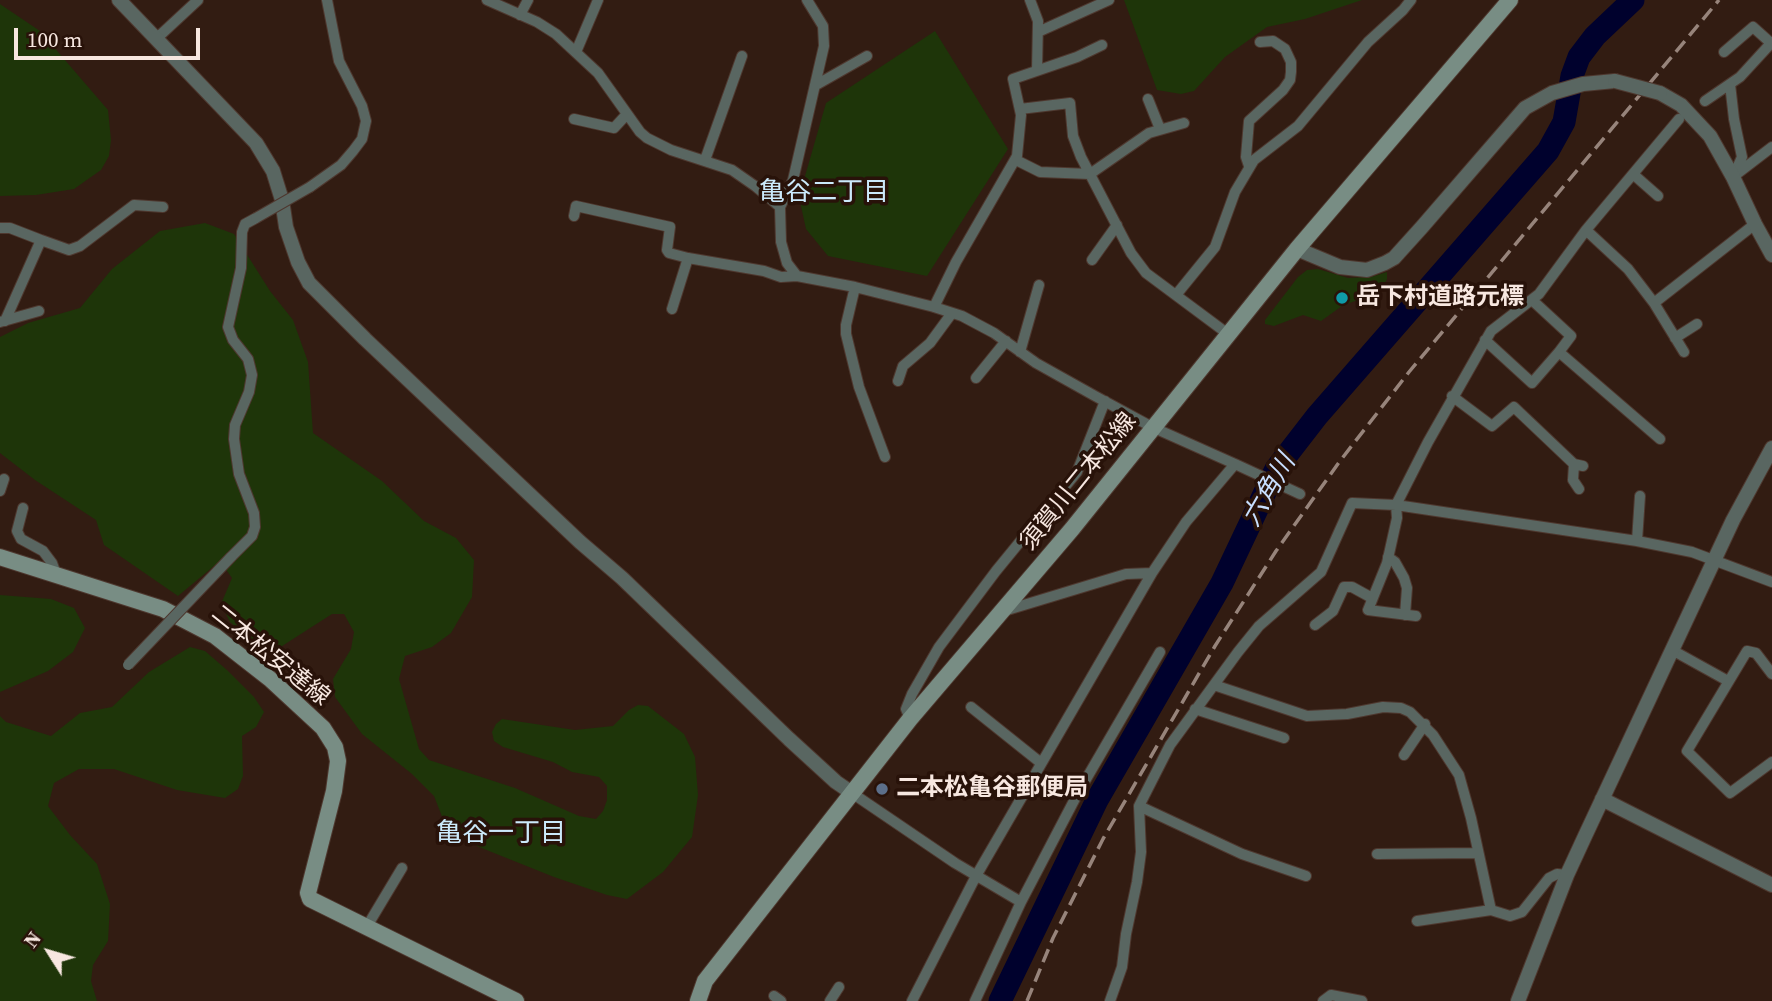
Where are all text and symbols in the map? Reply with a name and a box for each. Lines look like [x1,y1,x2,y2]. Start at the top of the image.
scale bar [18,14,203,58]
text: 100 m [27,25,82,54]
district label: 亀谷二丁目 [759,177,889,209]
place label: 岳下村道路元標 [1356,284,1524,312]
marker: 岳下村道路元標 [1334,290,1350,306]
street label: 須賀川二本松線 [1015,408,1143,556]
water label: 六角川 [1237,449,1303,533]
street label: 二本松安達線 [205,599,335,713]
place label: 二本松亀谷郵便局 [896,775,1088,803]
marker: 二本松亀谷郵便局 [874,781,890,797]
district label: 亀谷一丁目 [436,818,566,850]
north arrow [14,917,84,987]
text: N [18,926,47,953]

